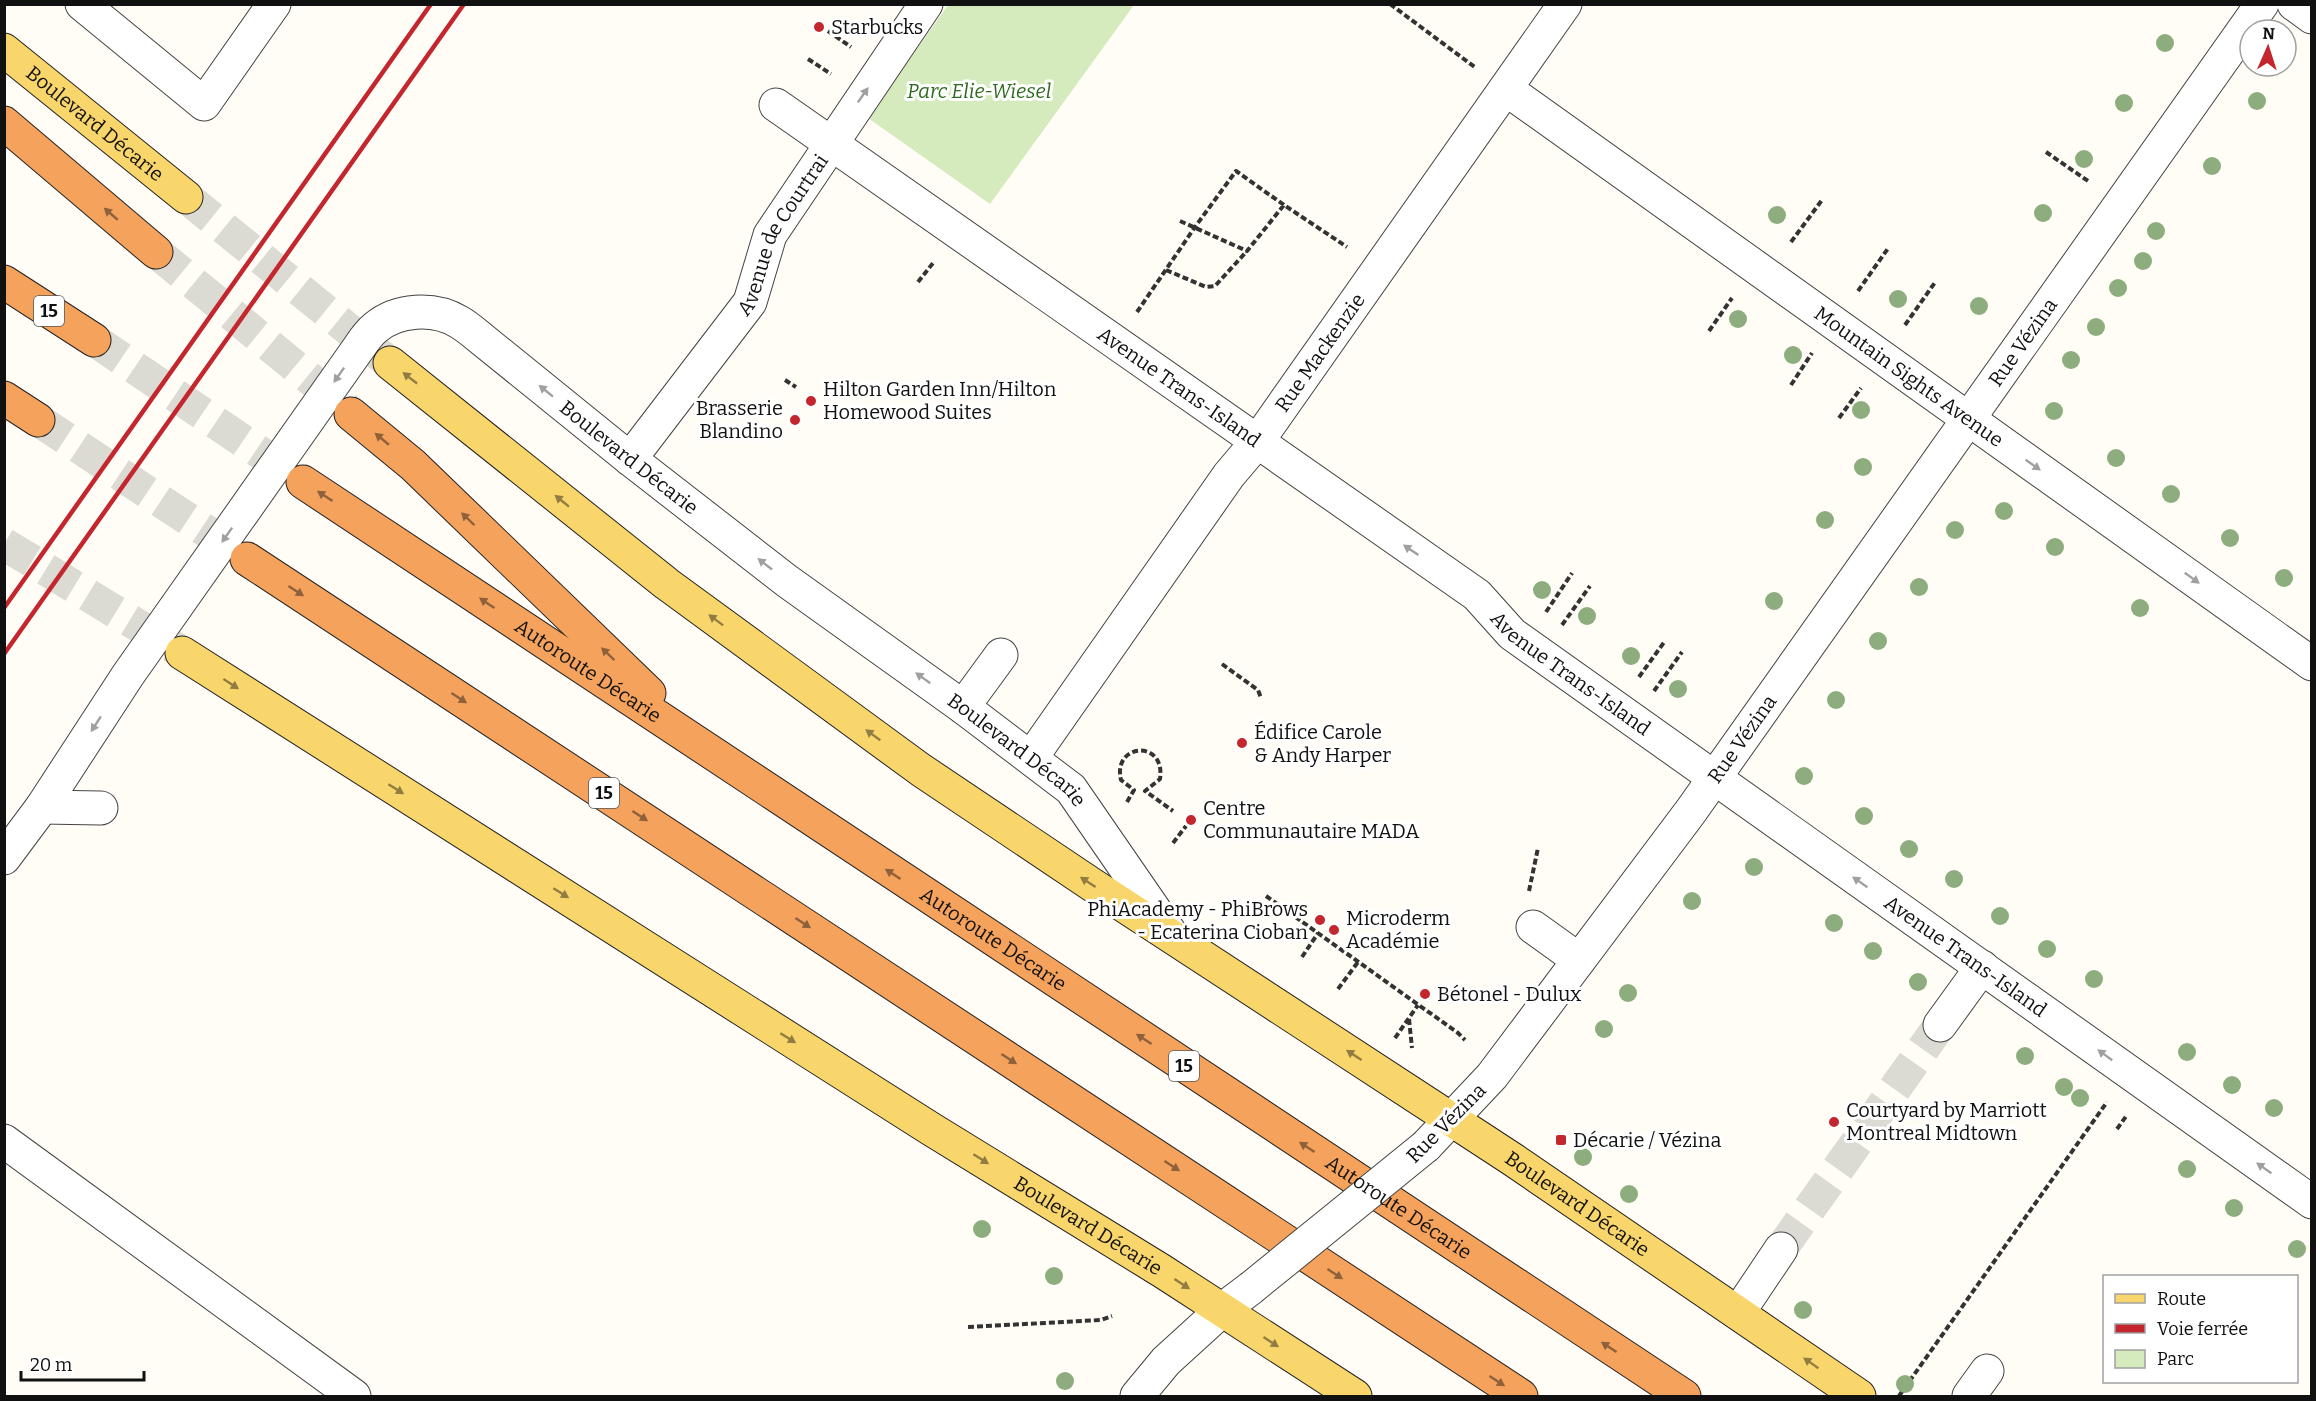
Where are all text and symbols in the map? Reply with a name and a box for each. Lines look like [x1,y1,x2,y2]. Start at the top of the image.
place label: Starbucks [831,15,923,39]
north arrow [2238,18,2298,78]
marker: Starbucks [812,20,826,34]
text: N [2262,24,2275,43]
street label: Boulevard Décarie [21,61,169,186]
park label: Parc Elie-Wiesel [907,79,1051,103]
one-way arrow [857,87,869,103]
street label: Avenue de Courtrai [732,150,833,320]
one-way arrow [104,208,119,221]
street label: Rue Mackenzie [1270,289,1370,416]
street label: Rue Vézina [1983,293,2062,391]
road number: 15 [34,296,64,326]
street label: Mountain Sights Avenue [1810,301,2008,452]
street label: Avenue Trans-Island [1093,322,1266,452]
one-way arrow [333,367,345,383]
one-way arrow [402,372,418,385]
place label: Hilton Garden Inn/Hilton Homewood Suites [823,377,1057,424]
one-way arrow [539,385,554,398]
marker: Hilton Garden Inn/Hilton Homewood Suites [804,394,818,408]
street label: Boulevard Décarie [555,395,703,520]
place label: Brasserie Blandino [696,396,783,443]
marker: Brasserie Blandino [788,413,802,427]
one-way arrow [374,433,390,446]
one-way arrow [2024,459,2040,471]
one-way arrow [317,490,333,502]
one-way arrow [554,495,569,507]
one-way arrow [461,512,475,526]
one-way arrow [222,527,233,543]
one-way arrow [1404,544,1420,556]
one-way arrow [757,558,773,570]
one-way arrow [2184,572,2199,584]
one-way arrow [288,585,305,596]
one-way arrow [479,598,496,609]
street label: Avenue Trans-Island [1485,606,1655,741]
street label: Autoroute Décarie [511,614,666,728]
one-way arrow [708,614,724,626]
one-way arrow [600,647,615,661]
one-way arrow [915,672,931,684]
one-way arrow [223,679,240,690]
street label: Boulevard Décarie [943,688,1091,811]
street label: Rue Vézina [1703,690,1782,788]
one-way arrow [451,692,468,703]
one-way arrow [91,716,102,732]
place label: Édifice Carole & Andy Harper [1254,720,1391,767]
one-way arrow [866,730,881,742]
marker: Édifice Carole & Andy Harper [1235,736,1249,750]
road number: 15 [589,778,619,808]
one-way arrow [388,783,404,794]
place label: Centre Communautaire MADA [1203,796,1420,843]
one-way arrow [632,810,648,821]
marker: Centre Communautaire MADA [1184,813,1198,827]
one-way arrow [886,868,902,880]
one-way arrow [1853,876,1869,888]
one-way arrow [1080,877,1096,888]
street label: Autoroute Décarie [916,882,1071,996]
one-way arrow [552,888,569,899]
street label: Avenue Trans-Island [1880,890,2052,1022]
place label: PhiAcademy - PhiBrows - Ecaterina Cioban [1087,897,1308,944]
place label: Microderm Académie [1346,906,1450,953]
marker: PhiAcademy - PhiBrows - Ecaterina Cioban [1313,913,1327,927]
one-way arrow [795,918,811,929]
marker: Microderm Académie [1327,923,1341,937]
place label: Bétonel - Dulux [1437,982,1581,1006]
marker: Bétonel - Dulux [1418,987,1432,1001]
one-way arrow [780,1033,797,1044]
one-way arrow [1136,1034,1152,1045]
one-way arrow [1346,1050,1362,1061]
one-way arrow [2097,1050,2112,1062]
road number: 15 [1169,1051,1199,1081]
one-way arrow [1001,1053,1017,1064]
street label: Rue Vézina [1401,1078,1491,1168]
place label: Courtyard by Marriott Montreal Midtown [1846,1098,2047,1145]
marker: Courtyard by Marriott Montreal Midtown [1827,1115,1841,1129]
place label: Décarie / Vézina [1573,1128,1721,1152]
marker: Décarie / Vézina [1554,1133,1568,1147]
one-way arrow [1299,1141,1315,1153]
street label: Boulevard Décarie [1501,1146,1654,1262]
street label: Autoroute Décarie [1321,1150,1476,1264]
one-way arrow [973,1154,989,1165]
one-way arrow [1164,1160,1180,1171]
one-way arrow [2256,1162,2272,1174]
street label: Boulevard Décarie [1010,1171,1167,1280]
one-way arrow [1326,1268,1343,1279]
legend [2103,1275,2298,1383]
one-way arrow [1174,1278,1190,1289]
text: Route [2157,1288,2206,1310]
text: Voie ferrée [2157,1318,2248,1340]
one-way arrow [1263,1337,1279,1348]
one-way arrow [1602,1341,1618,1353]
scale bar [21,1344,144,1382]
text: Parc [2157,1348,2194,1370]
text: 20 m [30,1354,72,1376]
one-way arrow [1803,1357,1819,1369]
one-way arrow [1489,1375,1505,1387]

